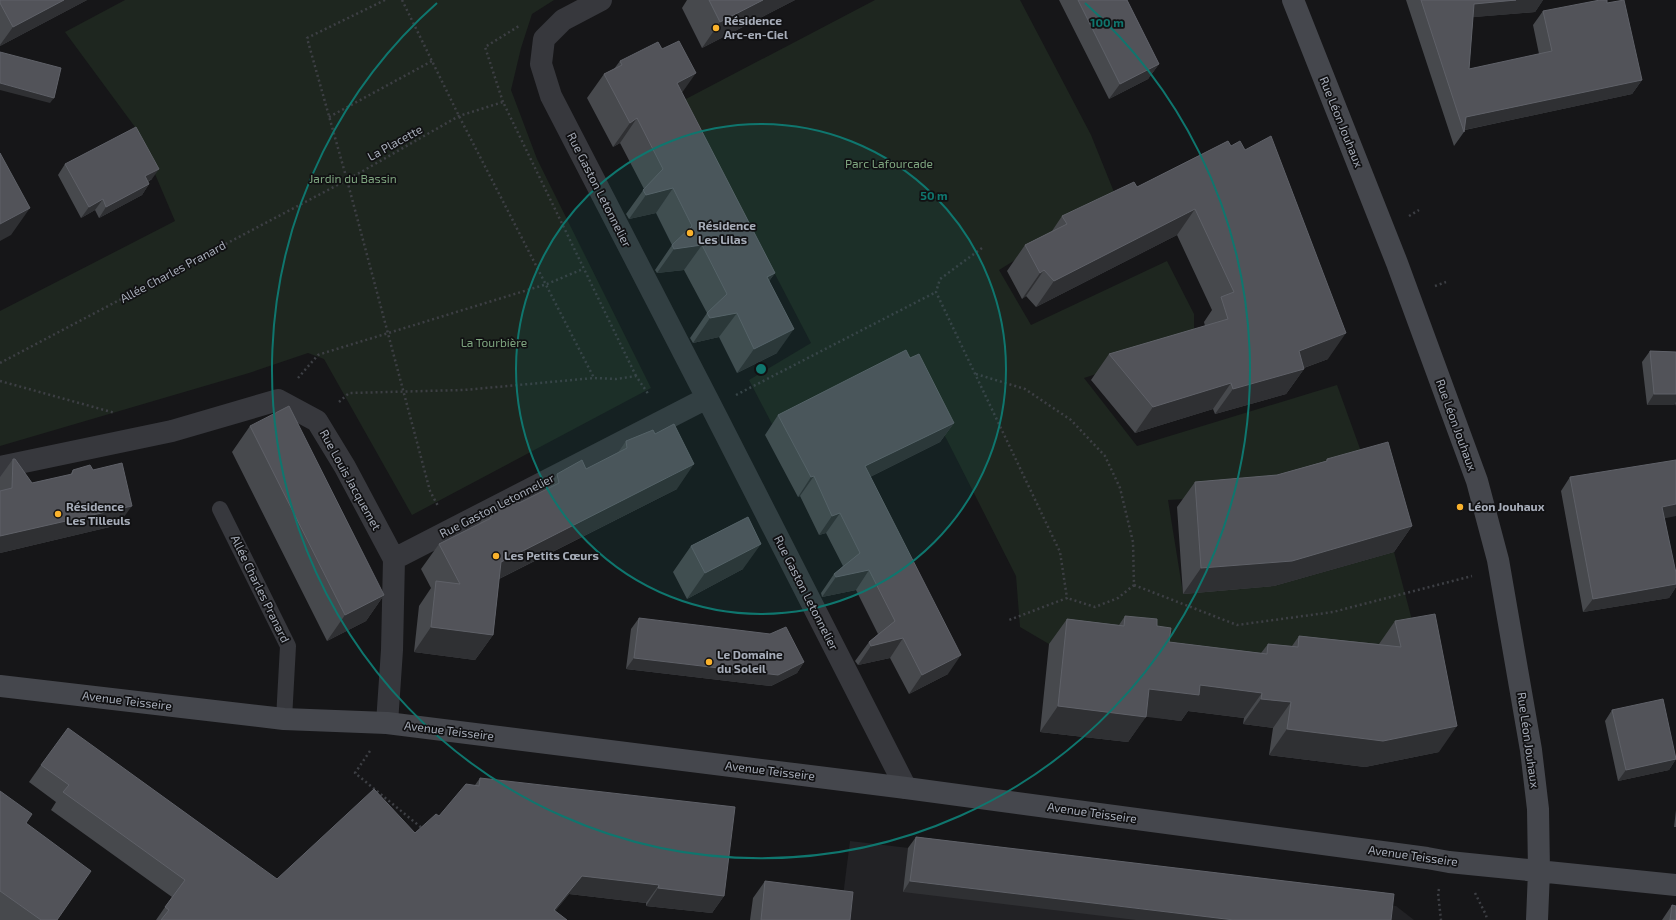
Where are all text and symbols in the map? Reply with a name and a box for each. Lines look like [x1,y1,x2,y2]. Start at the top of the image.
place label: Résidence Arc-en-Ciel [724,13,788,41]
text: 100 m [1090,15,1124,29]
marker: Résidence Arc-en-Ciel [711,23,721,33]
street label: Rue Léon Jouhaux [1317,74,1367,170]
street label: La Placette [365,121,424,163]
street label: Rue Gaston Letonnelier [565,130,635,249]
park label: Parc Lafourcade [845,156,933,170]
park label: Jardin du Bassin [309,171,397,185]
text: 50 m [920,188,948,202]
place label: Résidence Les Lilas [698,218,756,246]
marker: Résidence Les Lilas [685,228,695,238]
street label: Allée Charles Pranard [117,237,228,305]
park label: La Tourbière [461,335,527,349]
centre of rings [754,362,768,376]
street label: Rue Léon Jouhaux [1434,377,1480,473]
street label: Rue Louis Jacquemet [317,427,385,533]
street label: Rue Gaston Letonnelier [437,470,556,540]
place label: Résidence Les Tilleuls [66,499,131,527]
place label: Léon Jouhaux [1468,499,1545,513]
marker: Léon Jouhaux [1455,502,1465,512]
marker: Résidence Les Tilleuls [53,509,63,519]
street label: Allée Charles Pranard [229,533,293,645]
street label: Rue Gaston Letonnelier [772,533,842,652]
place label: Les Petits Cœurs [504,548,599,562]
marker: Les Petits Cœurs [491,551,501,561]
place label: Le Domaine du Soleil [717,647,783,675]
marker: Le Domaine du Soleil [704,657,714,667]
street label: Avenue Teisseire [81,688,173,712]
street label: Rue Léon Jouhaux [1515,691,1543,789]
street label: Avenue Teisseire [403,718,495,742]
street label: Avenue Teisseire [724,758,816,782]
street label: Avenue Teisseire [1046,799,1138,825]
street label: Avenue Teisseire [1367,842,1459,868]

